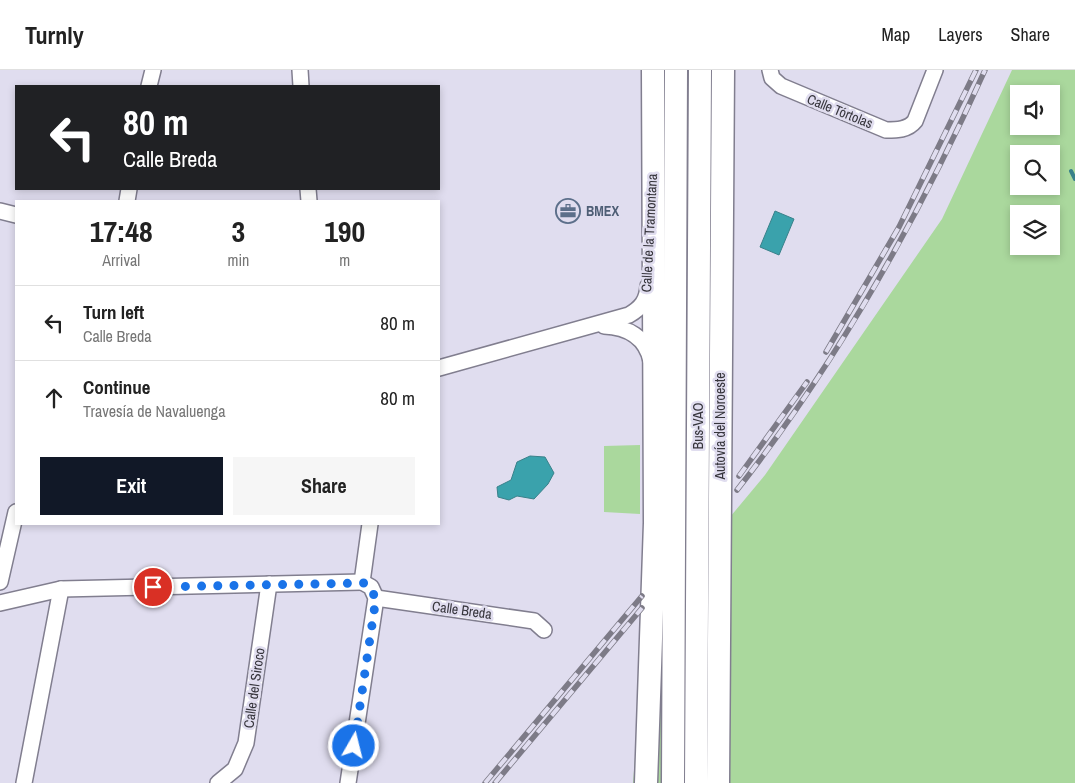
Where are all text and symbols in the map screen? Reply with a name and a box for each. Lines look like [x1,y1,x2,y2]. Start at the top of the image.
text: Turnly [25,19,84,51]
text: Map [882,22,910,47]
text: Layers [938,22,983,47]
text: Share [1011,22,1050,47]
map controls [1010,85,1060,255]
button: sound [1010,85,1060,135]
street label: Calle Tórtolas [804,90,876,132]
text: 80 m [123,99,188,146]
icon: left [40,105,105,170]
text: Calle Breda [123,144,217,174]
button: search [1010,145,1060,195]
street label: Calle de la Tramontana [637,173,661,293]
office icon: BMEX [555,198,581,224]
place label: BMEX [586,202,620,220]
button: layers [1010,205,1060,255]
text: 17:48 [90,211,153,251]
text: 3 [232,211,245,251]
text: 190 [324,211,365,251]
text: Arrival [102,249,140,271]
text: min [227,249,249,271]
text: m [339,249,350,271]
text: Turn left [83,299,144,325]
icon: left [40,309,68,337]
text: 80 m [380,310,415,336]
text: Calle Breda [83,325,152,347]
street label: Autovía del Noroeste [711,372,729,481]
text: Continue [83,374,151,400]
icon: ahead [40,384,68,412]
text: 80 m [380,385,415,411]
text: Travesía de Navaluenga [83,400,225,422]
street label: Bus-VAO [689,402,707,450]
button: Exit [40,457,223,515]
button: Share [233,457,415,515]
pin [132,566,174,608]
icon: arrive [139,573,167,601]
street label: Calle Breda [431,597,494,623]
street label: Calle del Siroco [239,647,269,729]
position arrow [327,719,379,771]

